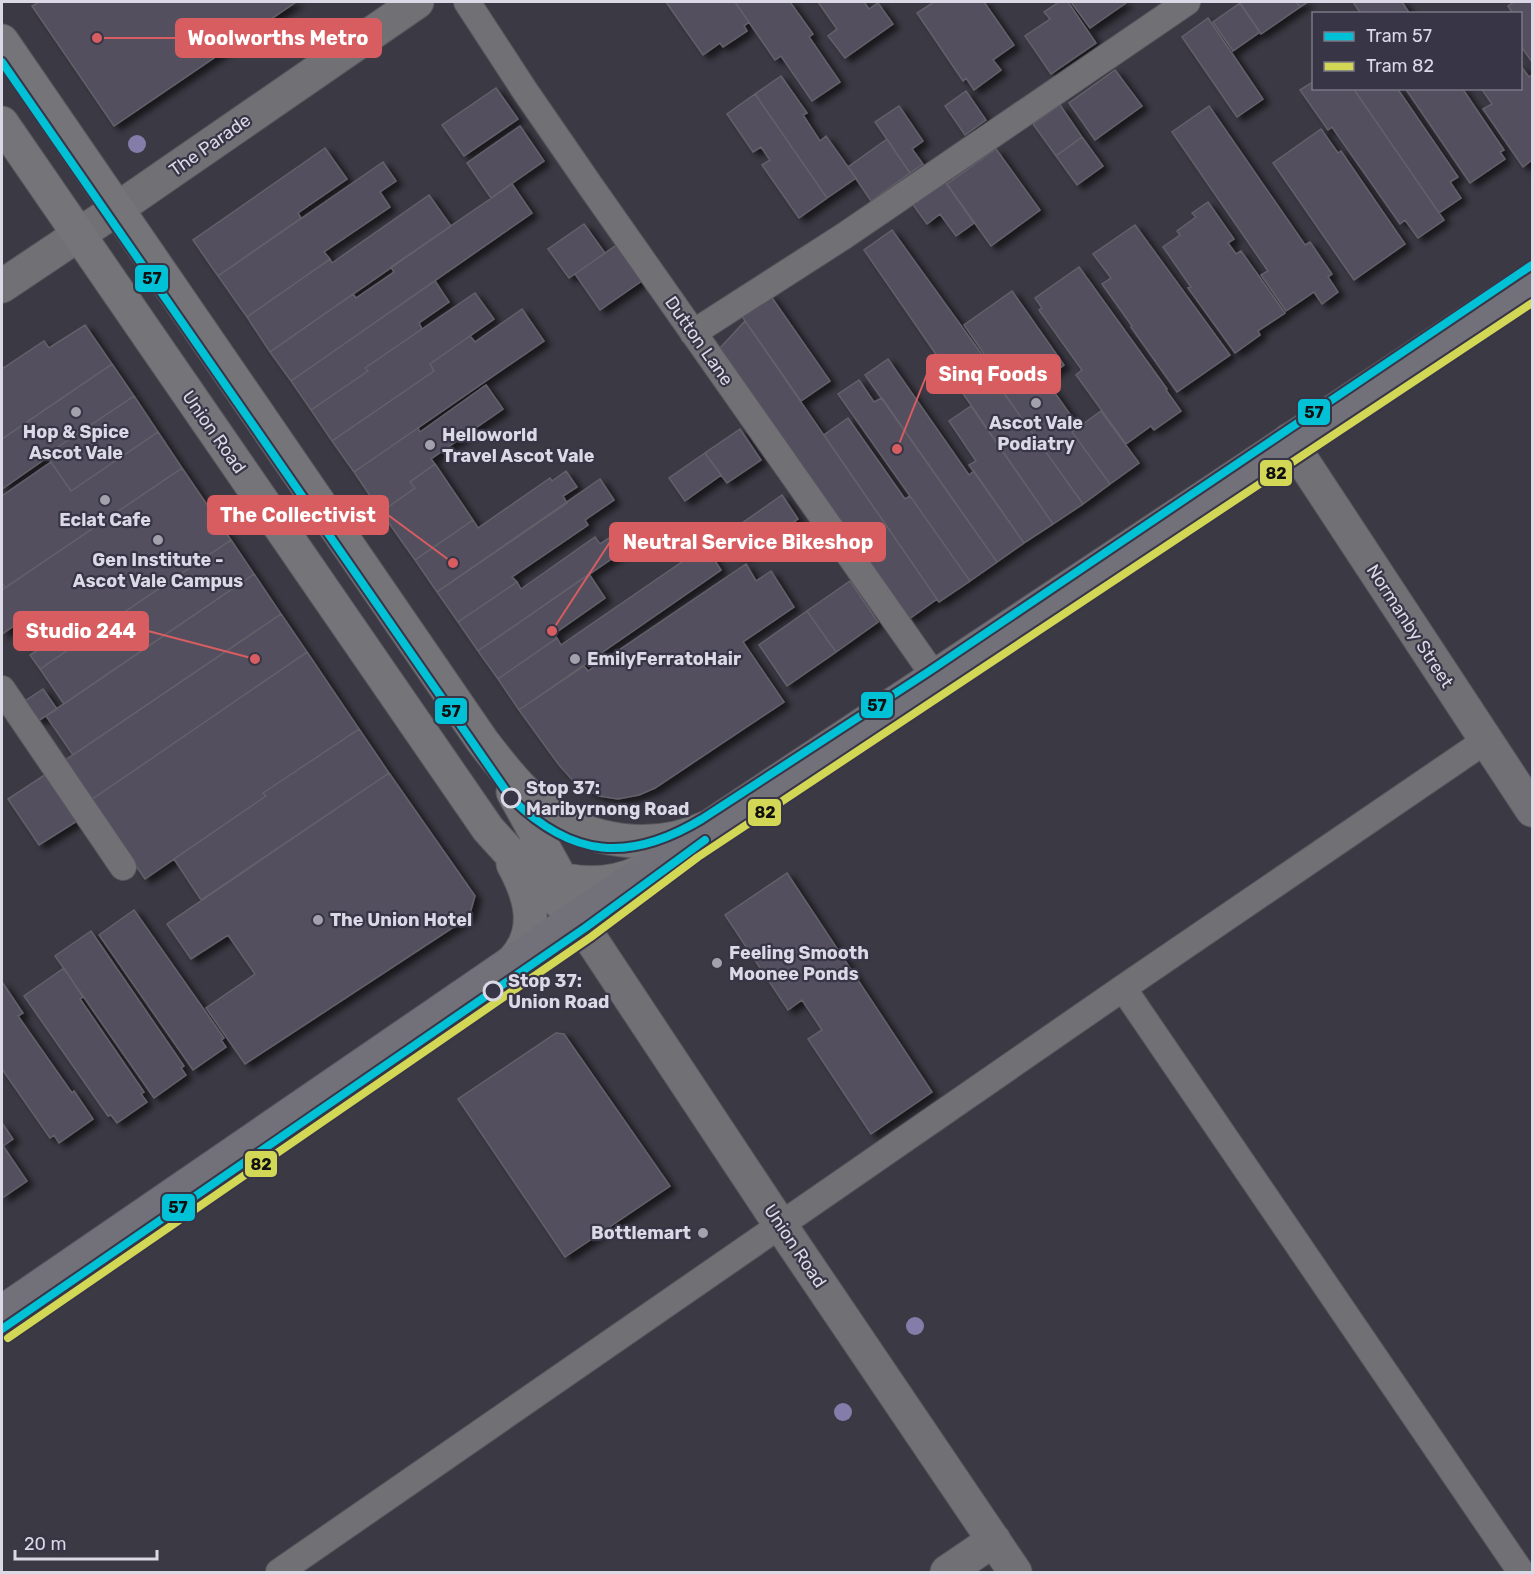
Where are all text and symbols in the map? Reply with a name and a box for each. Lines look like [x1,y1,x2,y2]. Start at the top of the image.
legend [1312,12,1522,90]
callout: Woolworths Metro [176,19,381,57]
text: Tram 57 [1366,25,1432,47]
text: Woolworths Metro [188,26,368,50]
text: Tram 82 [1366,55,1434,77]
street label: The Parade [165,109,255,181]
line badge: 57 [134,264,169,293]
text: 57 [142,269,162,288]
street label: Dutton Lane [660,292,738,390]
callout: Sinq Foods [927,355,1060,393]
text: Sinq Foods [938,362,1048,386]
street label: Union Road [177,386,251,478]
marker: Ascot Vale Podiatry [1029,396,1043,410]
line badge: 57 [1297,398,1331,426]
text: 57 [1304,403,1324,422]
marker: Hop & Spice Ascot Vale [69,405,83,419]
place label: Ascot Vale Podiatry [989,412,1083,455]
place label: Hop & Spice Ascot Vale [23,421,130,464]
place label: Helloworld Travel Ascot Vale [442,424,595,467]
marker: Helloworld Travel Ascot Vale [423,438,437,452]
line badge: 82 [1259,459,1293,487]
text: 82 [1265,464,1287,483]
marker: Eclat Cafe [98,493,112,507]
callout: The Collectivist [208,496,388,534]
text: The Collectivist [220,503,376,527]
place label: Eclat Cafe [59,509,151,531]
callout: Neutral Service Bikeshop [610,523,885,561]
text: Neutral Service Bikeshop [623,530,873,554]
marker: Gen Institute - Ascot Vale Campus [151,533,165,547]
place label: Gen Institute - Ascot Vale Campus [73,549,243,592]
street label: Normanby Street [1362,560,1458,692]
callout: Studio 244 [14,612,148,650]
text: Studio 244 [26,619,137,643]
place label: EmilyFerratoHair [587,648,741,670]
marker: EmilyFerratoHair [568,652,582,666]
line badge: 57 [860,691,894,719]
text: 57 [867,696,887,715]
line badge: 57 [434,697,468,725]
text: 57 [441,702,461,721]
place label: Stop 37: Maribyrnong Road [526,777,689,820]
marker: Stop 37: Maribyrnong Road [501,788,521,808]
line badge: 82 [747,798,782,827]
text: 82 [754,803,776,822]
place label: The Union Hotel [330,909,472,931]
marker: The Union Hotel [311,913,325,927]
place label: Feeling Smooth Moonee Ponds [729,942,869,985]
marker: Feeling Smooth Moonee Ponds [710,956,724,970]
place label: Stop 37: Union Road [508,970,609,1013]
marker: Stop 37: Union Road [483,981,503,1001]
line badge: 82 [244,1150,278,1178]
text: 82 [250,1155,272,1174]
line badge: 57 [161,1193,196,1222]
text: 57 [168,1198,188,1217]
street label: Union Road [759,1200,831,1292]
place label: Bottlemart [591,1222,691,1244]
marker: Bottlemart [696,1226,710,1240]
scale bar [15,1523,158,1561]
text: 20 m [24,1533,66,1555]

